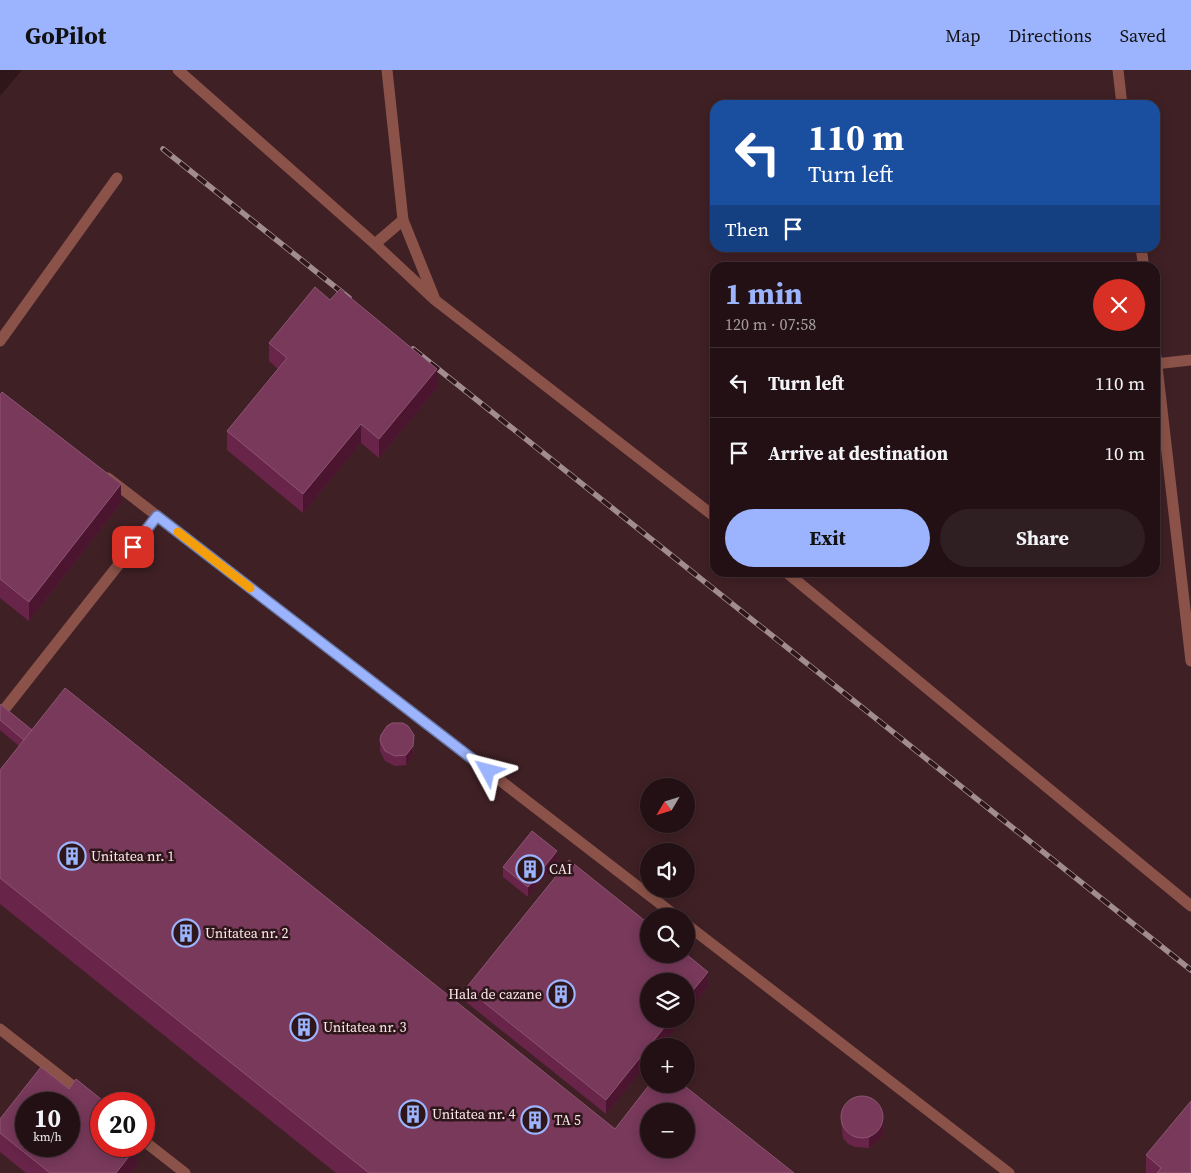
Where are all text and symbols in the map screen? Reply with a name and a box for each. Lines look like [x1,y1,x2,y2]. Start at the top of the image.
text: GoPilot [25,19,106,52]
text: Map [945,23,981,48]
text: Directions [1009,23,1092,48]
text: Saved [1120,23,1166,48]
text: 110 m [808,114,904,162]
icon: left [725,120,790,185]
text: Turn left [808,159,893,189]
icon: arrive [779,215,807,243]
text: Then [725,216,769,242]
text: 1 min [725,273,803,314]
button: close [1093,279,1145,331]
text: 120 m · 07:58 [725,313,816,335]
icon: left [725,369,753,397]
text: Turn left [768,370,844,396]
text: 110 m [1095,370,1145,396]
icon: arrive [725,439,753,467]
text: Arrive at destination [768,440,948,466]
text: 10 m [1104,440,1145,466]
button: Exit [725,509,930,567]
button: Share [940,509,1145,567]
pin [112,526,154,568]
icon: arrive [119,533,147,561]
position arrow [461,744,513,796]
north arrow [640,778,695,832]
map controls [640,778,695,1158]
building icon: Unitatea nr. 1 [57,841,87,871]
button: sound [640,843,695,898]
place label: Unitatea nr. 1 [91,846,175,866]
building icon: CAI [515,854,545,884]
place label: CAI [549,859,572,879]
button: search [640,908,695,963]
building icon: Unitatea nr. 2 [171,918,201,948]
place label: Unitatea nr. 2 [205,923,289,943]
button: layers [640,973,695,1028]
building icon: Hala de cazane [546,979,576,1009]
place label: Hala de cazane [448,984,542,1004]
building icon: Unitatea nr. 3 [289,1012,319,1042]
place label: Unitatea nr. 3 [323,1017,407,1037]
button: + [640,1038,695,1093]
speed limit sign: 20 [90,1092,155,1157]
building icon: Unitatea nr. 4 [398,1099,428,1129]
text: 10 [34,1101,61,1135]
button: − [640,1103,695,1158]
place label: Unitatea nr. 4 [432,1104,516,1124]
building icon: TA 5 [520,1105,550,1135]
place label: TA 5 [554,1110,581,1130]
text: km/h [33,1129,62,1145]

